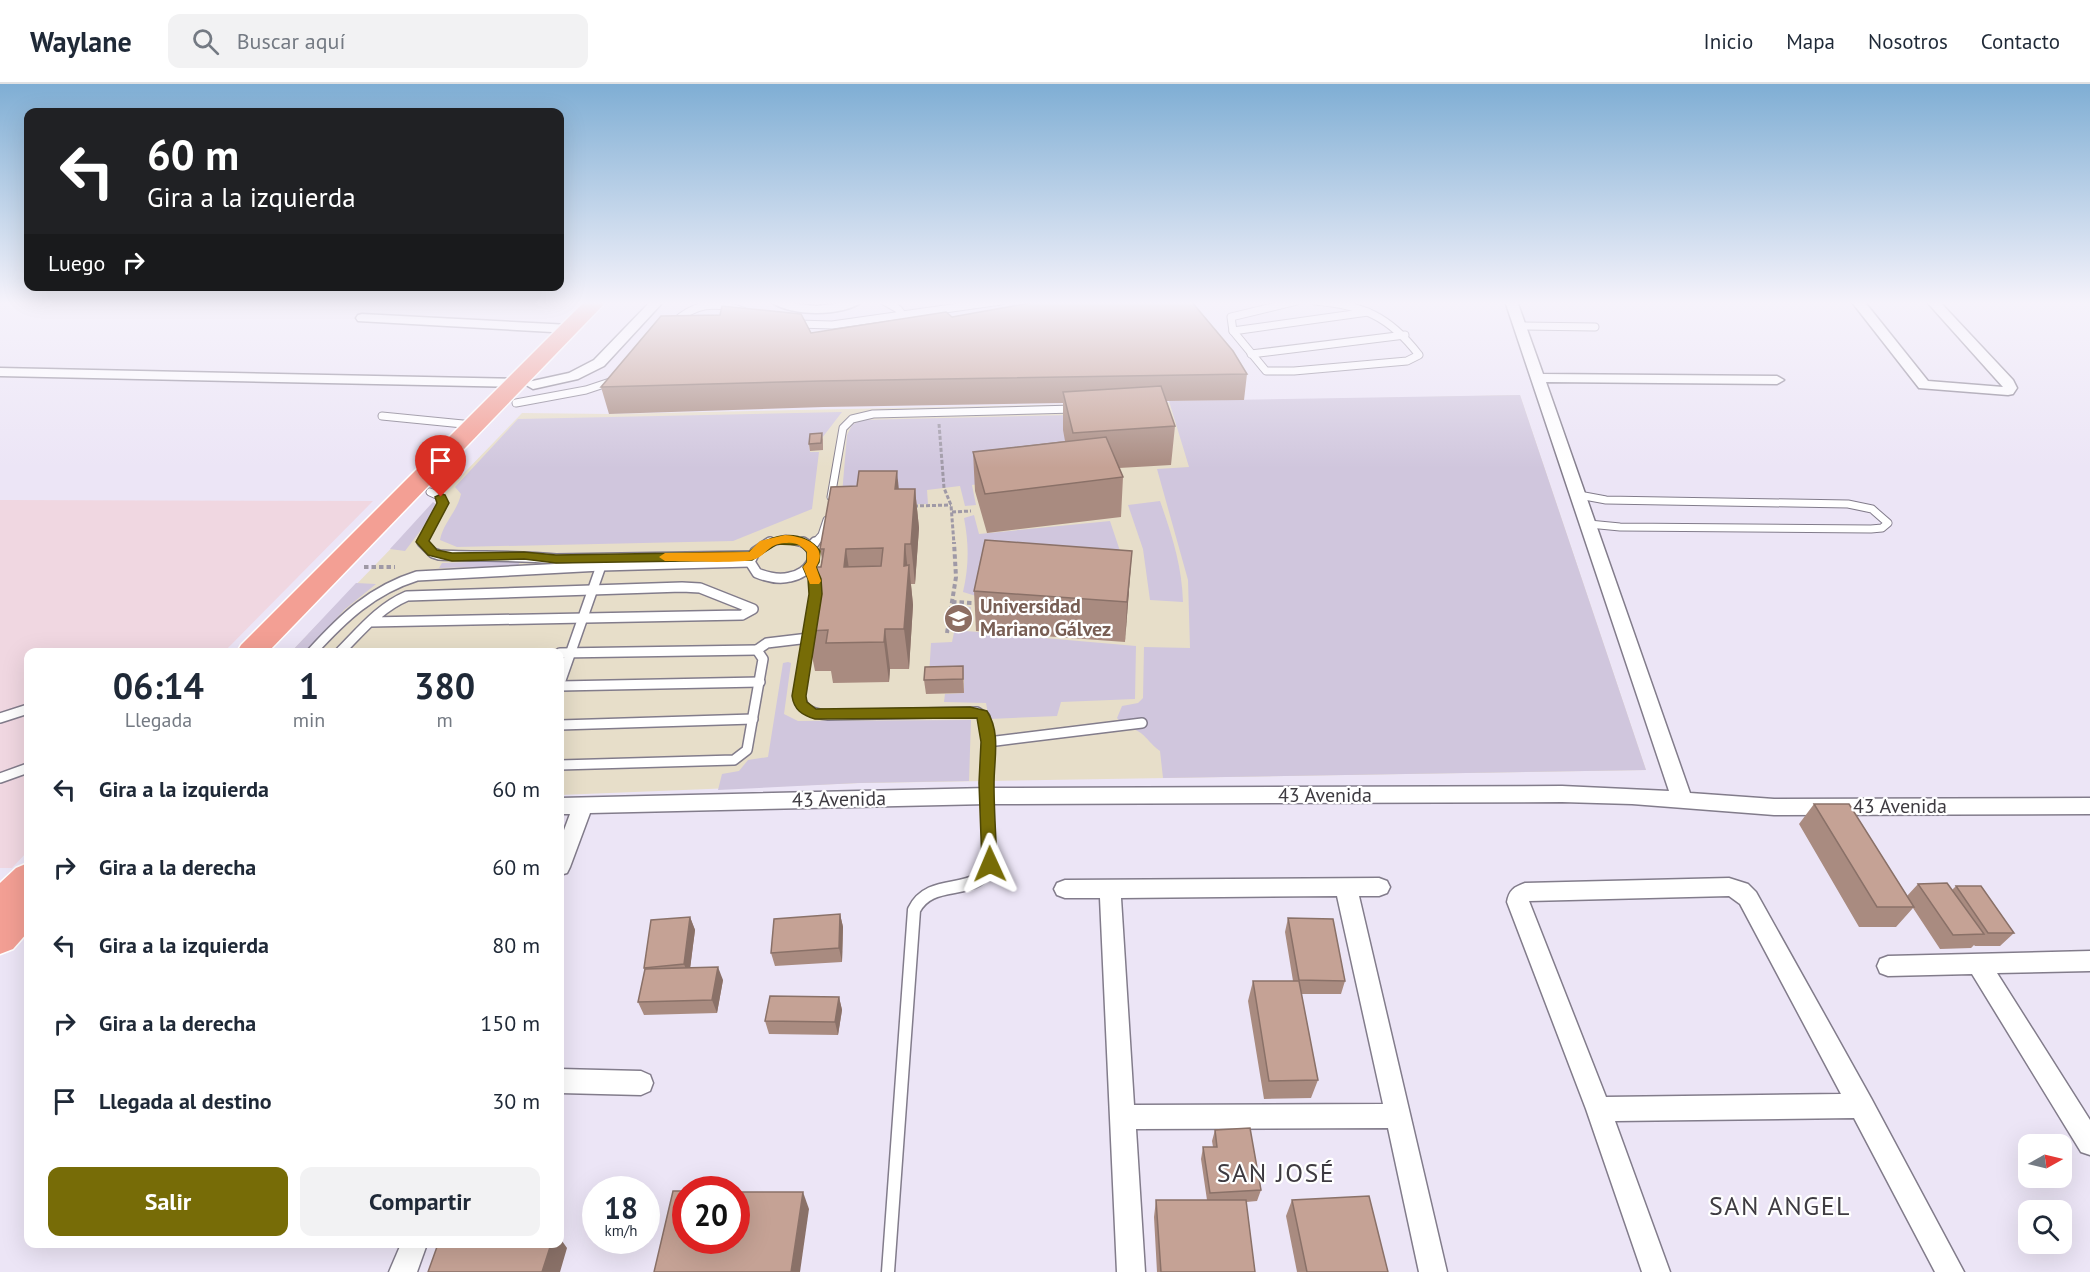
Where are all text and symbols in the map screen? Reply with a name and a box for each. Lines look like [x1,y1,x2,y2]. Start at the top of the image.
search box [168,14,588,68]
text: Waylane [30,23,132,60]
icon: search [189,25,222,58]
text: Buscar aquí [237,27,345,55]
text: Inicio [1704,28,1753,55]
text: Mapa [1786,28,1835,55]
text: Nosotros [1868,28,1948,55]
text: Contacto [1981,28,2060,55]
text: 60 m [147,127,239,182]
icon: left [48,132,126,210]
text: Gira a la izquierda [147,180,356,214]
icon: right [117,246,150,279]
text: Luego [48,249,105,277]
pin [415,435,466,497]
icon: arrive [424,444,457,477]
place label: Universidad Mariano Gálvez [980,593,1111,642]
school or university icon: Universidad Mariano Gálvez [943,602,975,634]
text: 06:14 [113,662,204,709]
text: 1 [299,662,319,709]
text: 380 [414,662,475,709]
text: Llegada [125,707,192,733]
text: min [293,707,325,733]
text: m [437,707,453,733]
icon: left [48,773,81,806]
text: Gira a la izquierda [99,775,269,803]
text: 60 m [492,775,540,803]
street label: 43 Avenida [1278,782,1372,808]
street label: 43 Avenida [792,785,886,813]
street label: 43 Avenida [1853,793,1947,819]
position arrow [958,832,1022,896]
icon: right [48,851,81,884]
text: Gira a la derecha [99,853,256,881]
text: 60 m [492,853,540,881]
icon: left [48,929,81,962]
text: Gira a la izquierda [99,931,269,959]
text: 80 m [492,931,540,959]
icon: right [48,1007,81,1040]
text: Gira a la derecha [99,1009,256,1037]
text: 150 m [480,1009,540,1037]
icon: arrive [48,1085,81,1118]
text: Llegada al destino [99,1087,272,1115]
text: 30 m [492,1087,540,1115]
north arrow [2018,1134,2072,1188]
map controls [2018,1134,2072,1254]
district label: SAN JOSÉ [1217,1156,1335,1189]
button: Salir [48,1167,288,1236]
button: Compartir [300,1167,540,1236]
speed limit sign: 20 [672,1176,750,1254]
text: 18 [604,1188,638,1227]
district label: SAN ANGEL [1709,1189,1851,1222]
button: search [2018,1200,2072,1254]
text: km/h [605,1221,637,1240]

